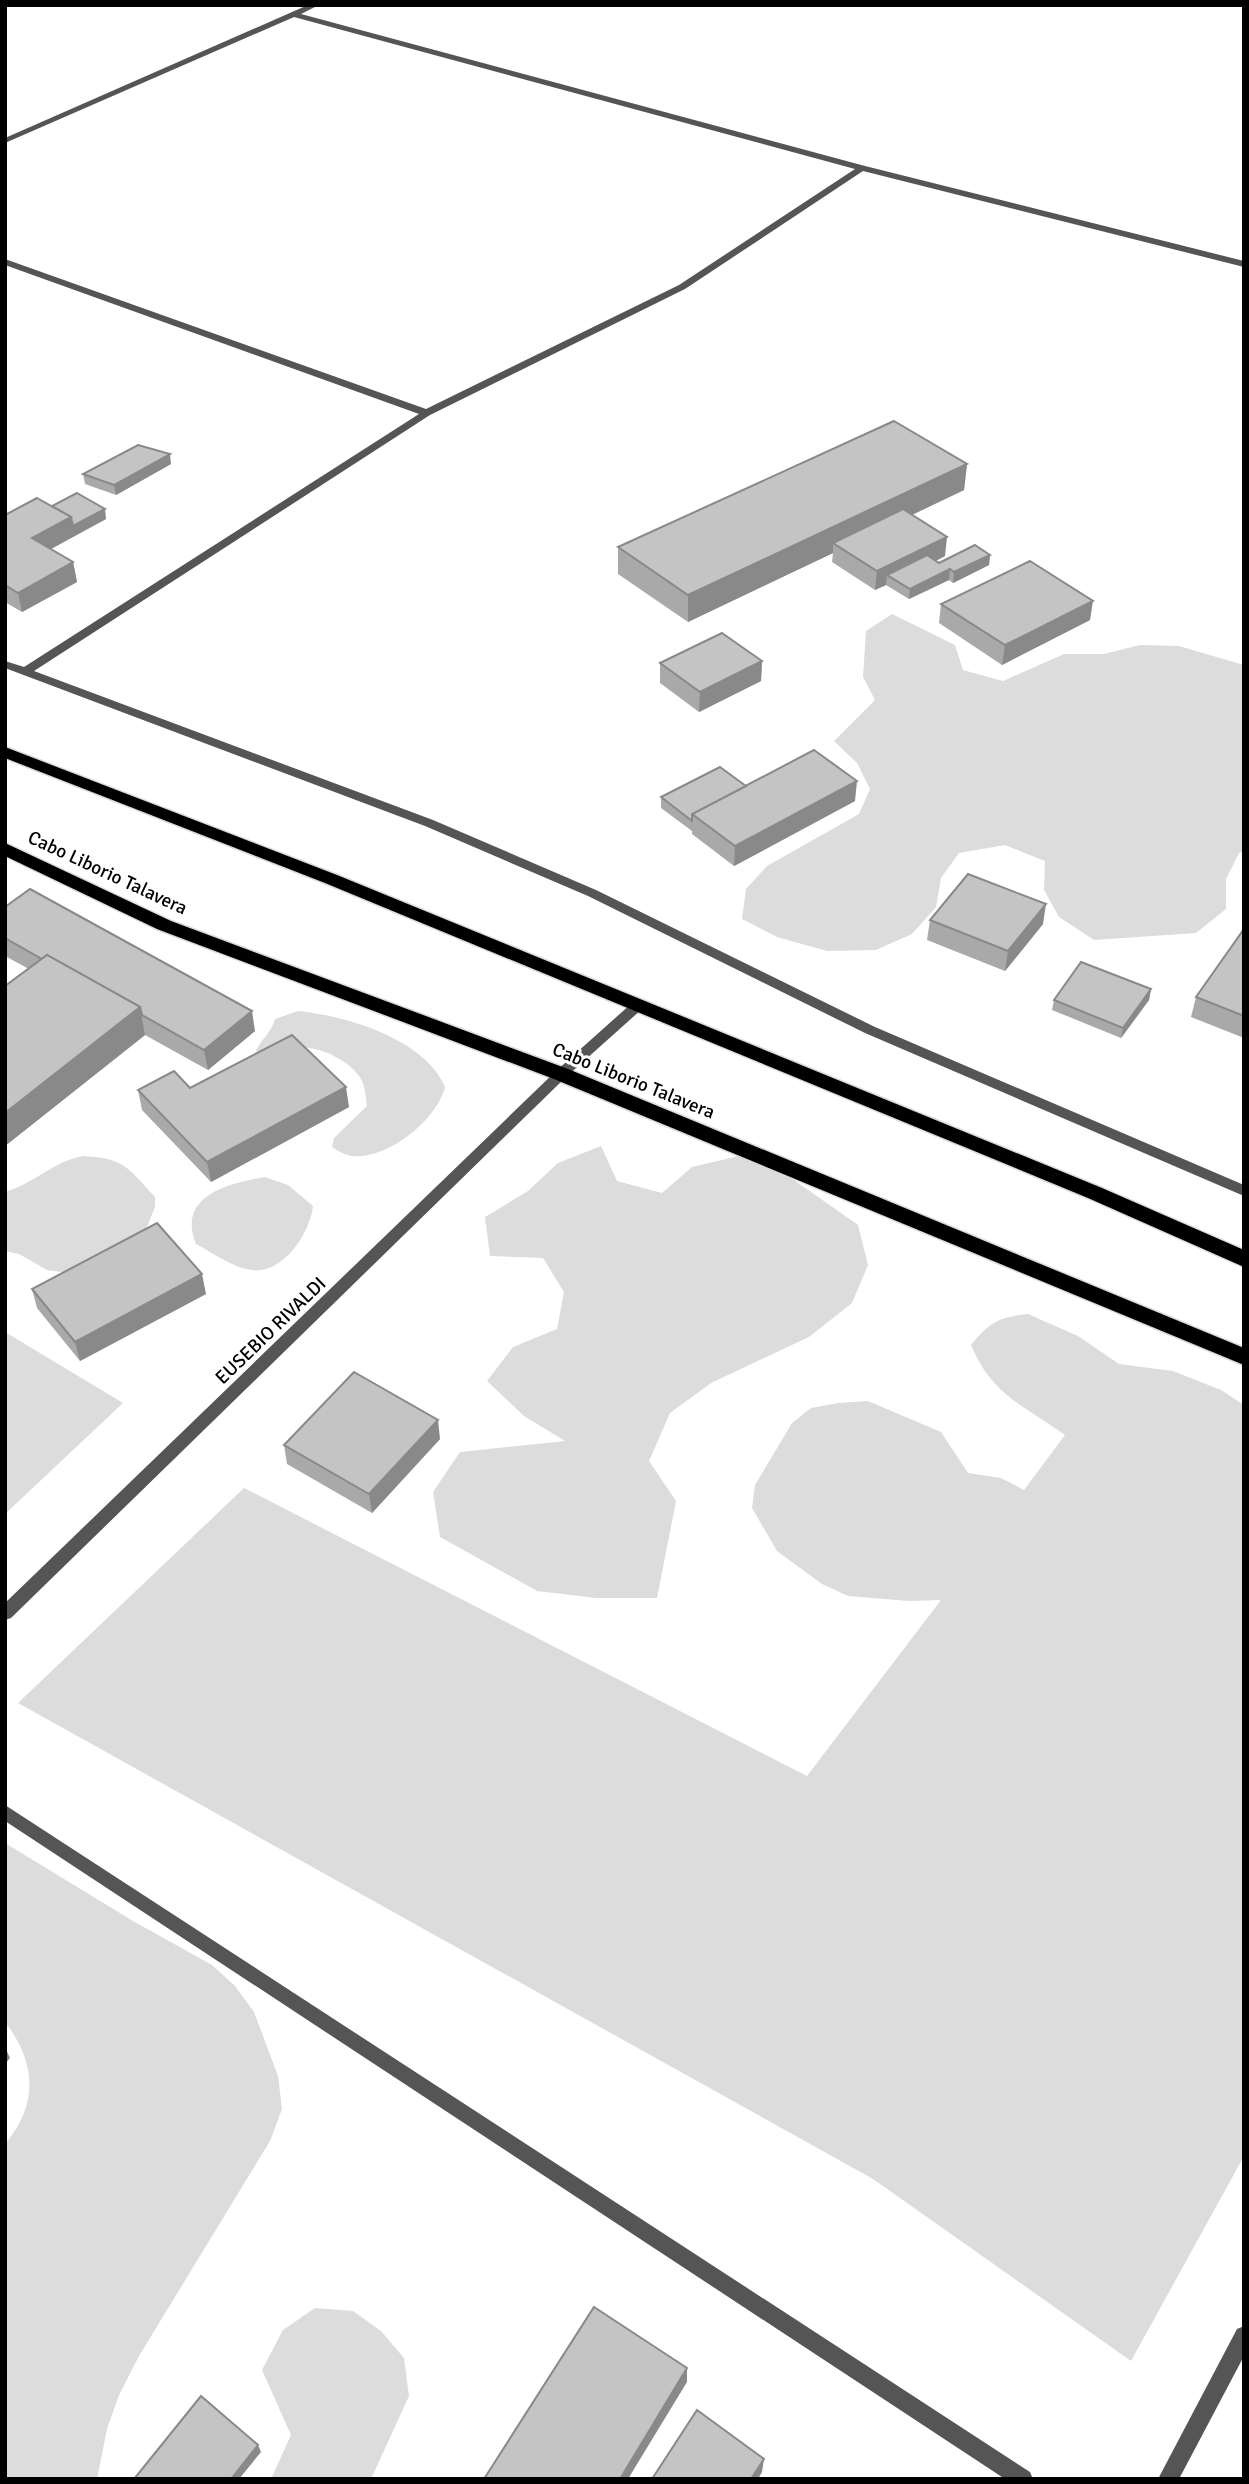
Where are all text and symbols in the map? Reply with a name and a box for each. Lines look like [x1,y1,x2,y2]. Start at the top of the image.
street label: Cabo Liborio Talavera [24,825,191,920]
street label: Cabo Liborio Talavera [549,1037,718,1124]
street label: EUSEBIO RIVALDI [210,1272,331,1390]

